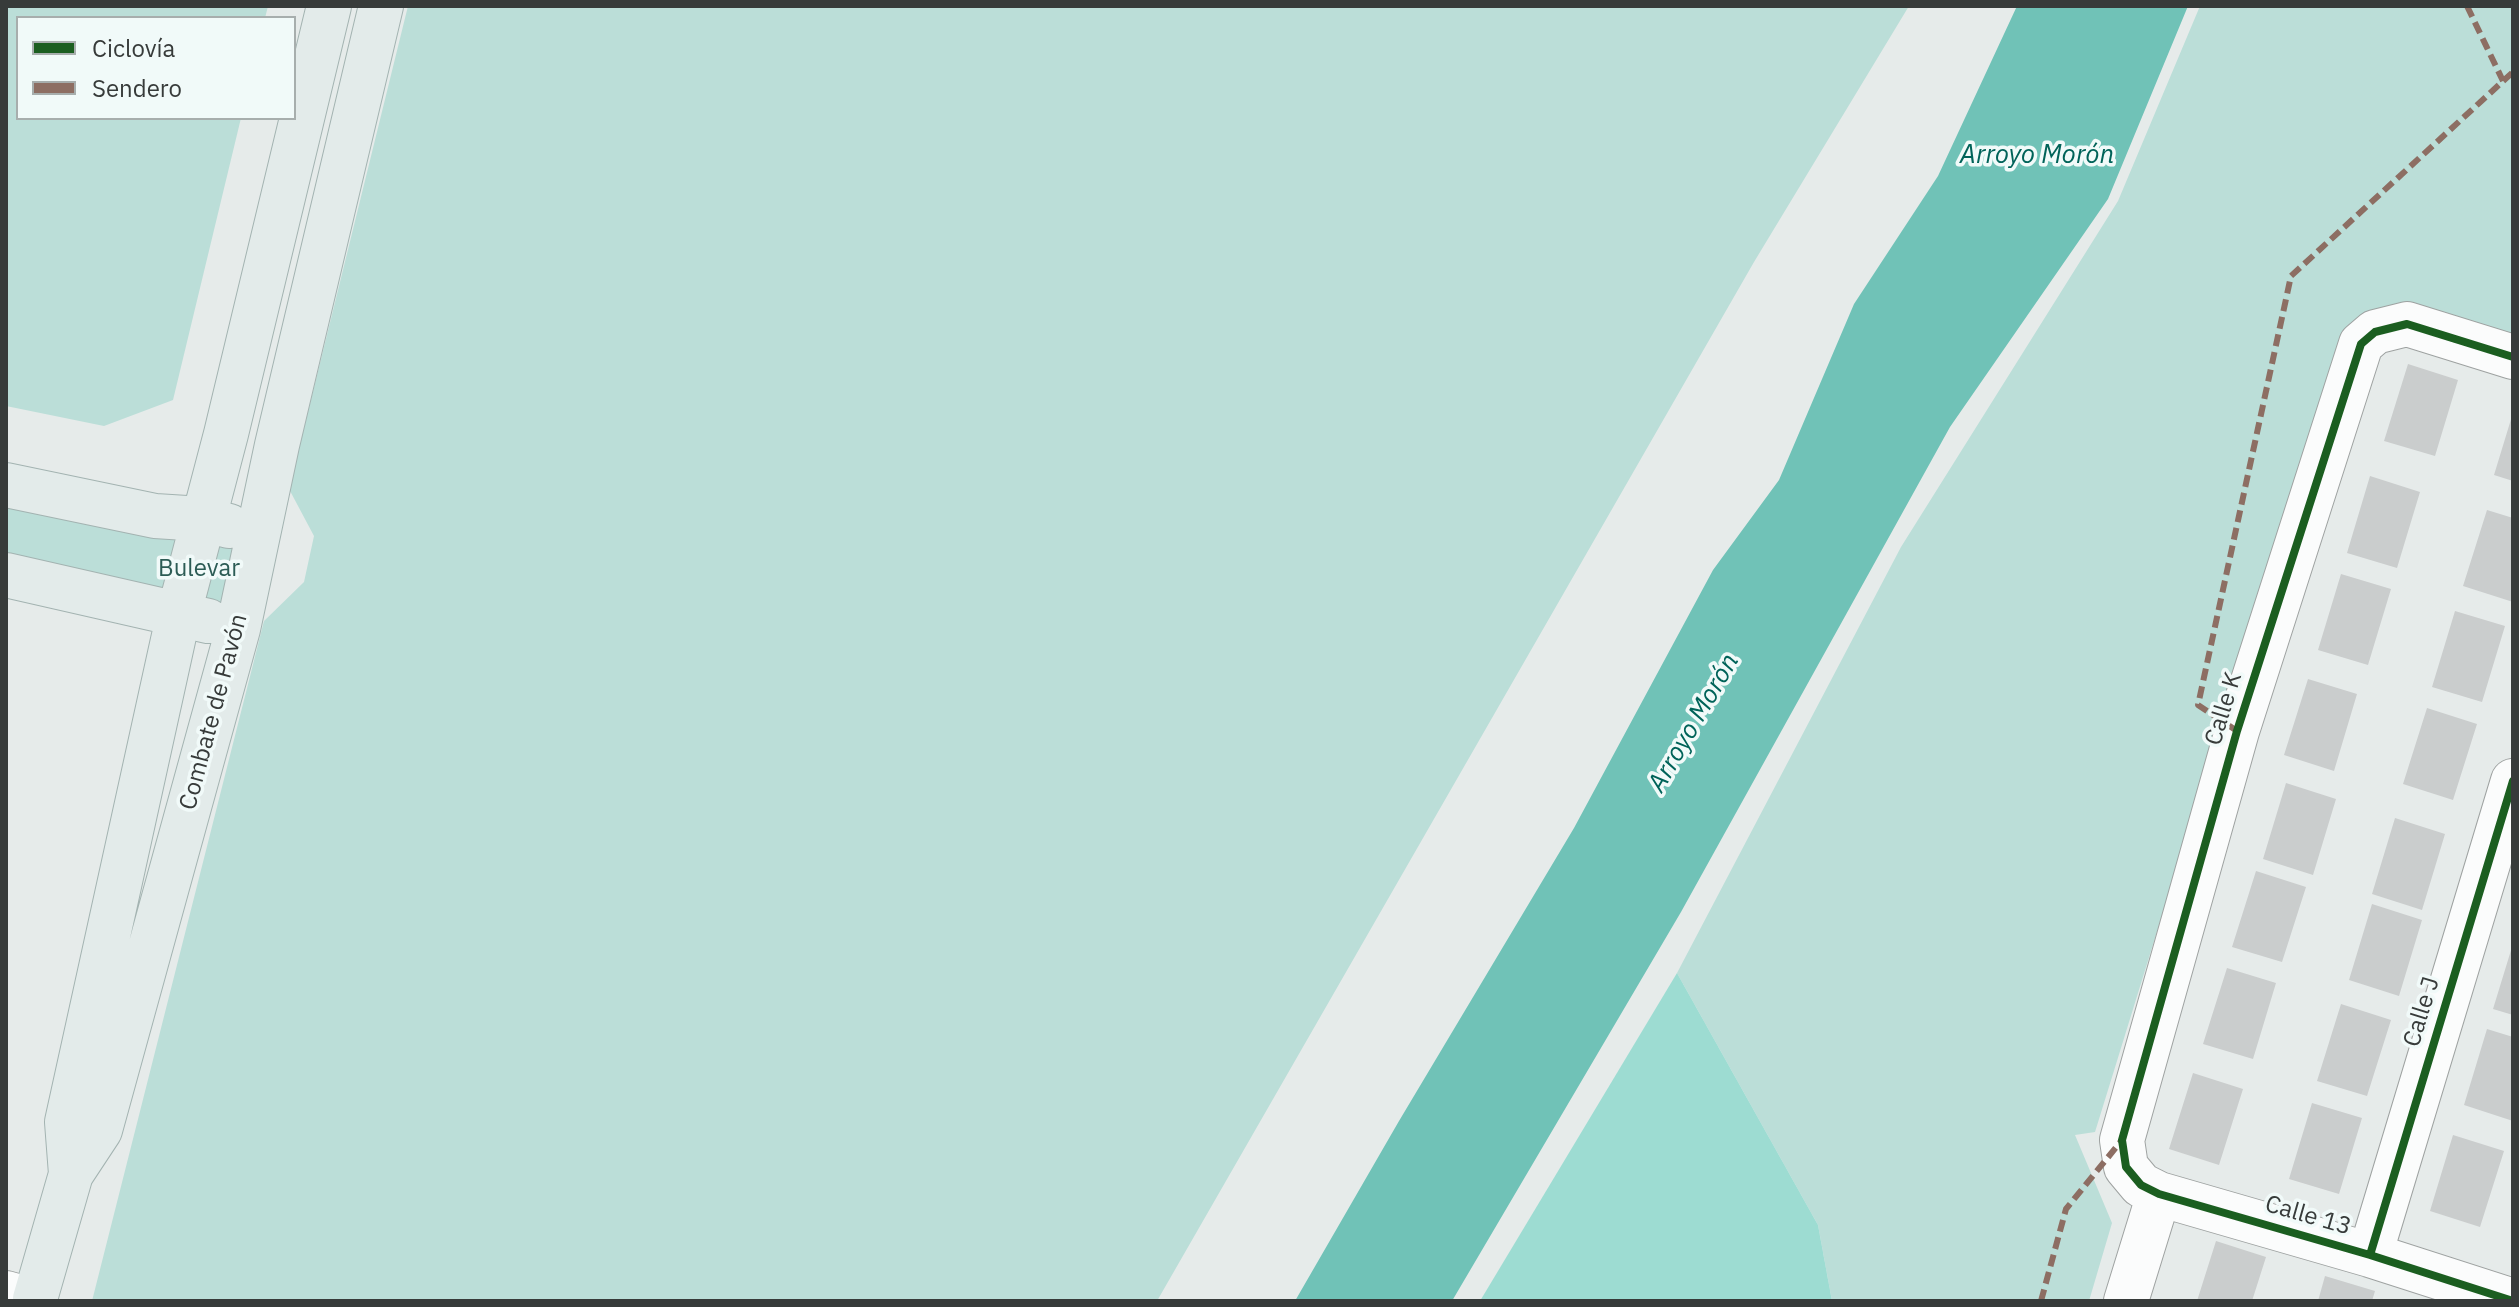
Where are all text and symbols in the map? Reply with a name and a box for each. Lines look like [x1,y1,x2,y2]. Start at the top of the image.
legend [16,16,296,120]
text: Ciclovía [92,32,175,64]
text: Sendero [92,72,182,104]
water label: Arroyo Morón [1960,139,2114,171]
park label: Bulevar [158,555,240,583]
street label: Combate de Pavón [174,611,254,813]
water label: Arroyo Morón [1642,648,1746,798]
street label: Calle K [2199,669,2249,749]
street label: Calle J [2398,973,2446,1051]
street label: Calle 13 [2262,1190,2354,1242]

